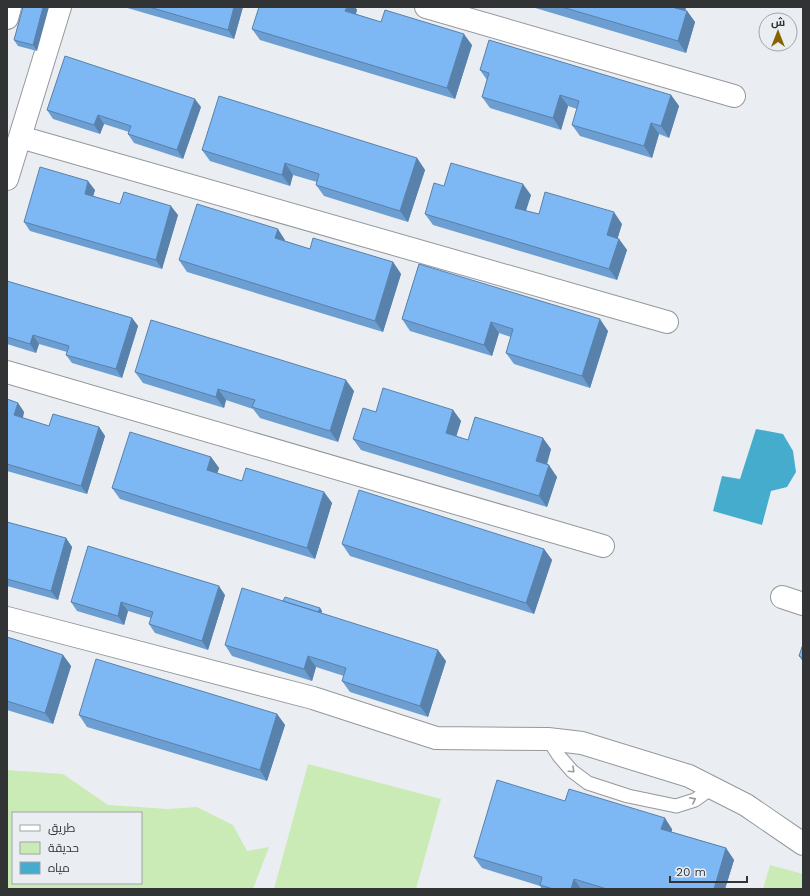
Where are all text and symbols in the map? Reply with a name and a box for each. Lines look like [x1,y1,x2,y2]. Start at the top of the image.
north arrow [758,12,798,52]
text: ش [771,16,785,29]
one-way arrow [567,765,575,773]
one-way arrow [689,797,696,805]
legend [12,812,142,884]
text: طريق [48,821,76,835]
text: حديقة [48,841,79,855]
scale bar [670,858,747,884]
text: مياه [48,861,70,875]
text: 20 m [676,865,706,879]

